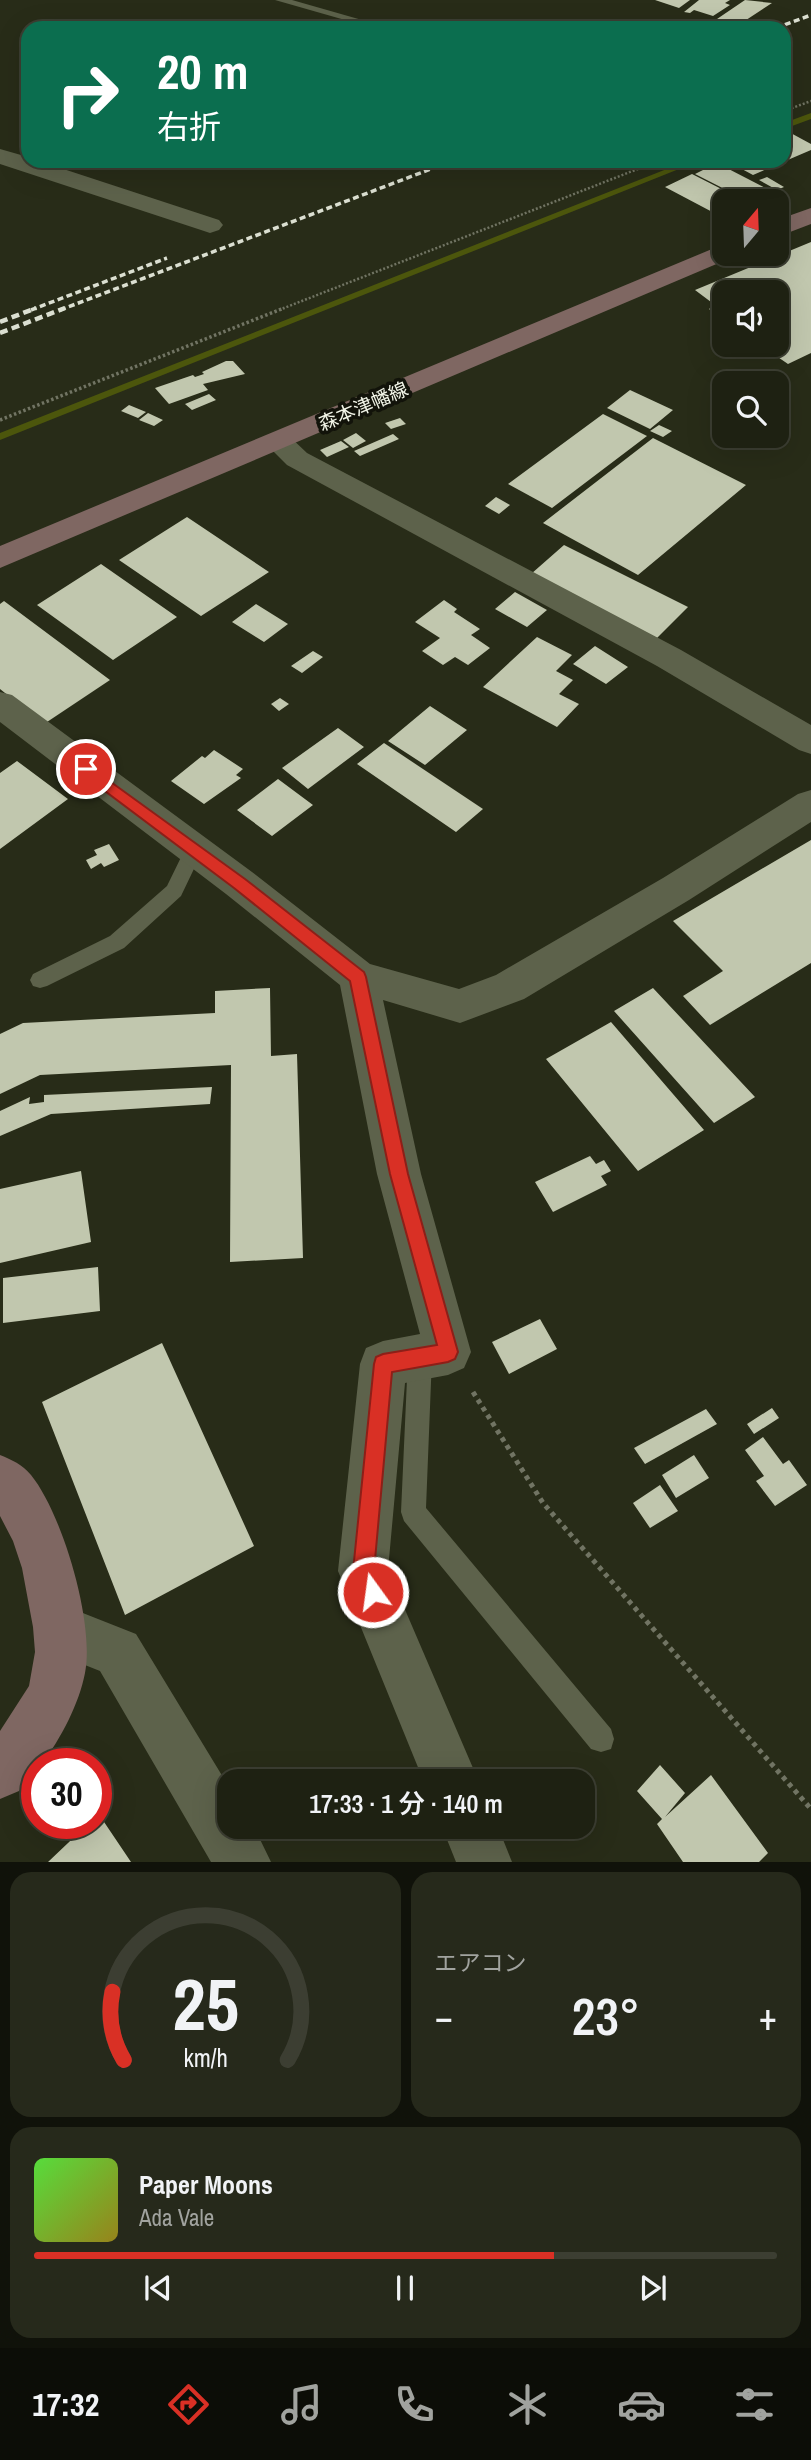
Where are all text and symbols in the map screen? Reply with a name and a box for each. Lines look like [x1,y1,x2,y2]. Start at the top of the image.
text: 20 m [157,38,249,104]
icon: right [42,49,133,140]
text: 右折 [157,105,221,148]
north arrow [712,189,789,266]
map controls [712,189,789,448]
button: sound [712,280,789,357]
button: search [712,371,789,448]
street label: 森本津幡線 [314,375,412,437]
pin [56,739,116,799]
icon: arrive [67,750,105,788]
position arrow [336,1555,410,1629]
speed limit sign: 30 [21,1748,112,1839]
text: 17:33 · 1 分 · 140 m [309,1786,503,1821]
text: エアコン [435,1947,527,1978]
text: 25 [172,1956,238,2054]
text: 23° [572,1981,640,2051]
text: − [435,1991,453,2042]
text: + [759,1991,777,2042]
text: km/h [183,2041,227,2075]
text: Paper Moons [139,2167,273,2202]
text: Ada Vale [139,2202,214,2233]
icon: previous [139,2269,177,2307]
icon: pause [386,2269,424,2307]
icon: next [634,2269,672,2307]
icon: directions [164,2380,213,2429]
icon: music [277,2380,326,2429]
icon: phone [390,2380,439,2429]
icon: climate [503,2380,552,2429]
icon: car [617,2380,666,2429]
icon: filters [730,2380,779,2429]
text: 17:32 [32,2383,99,2426]

